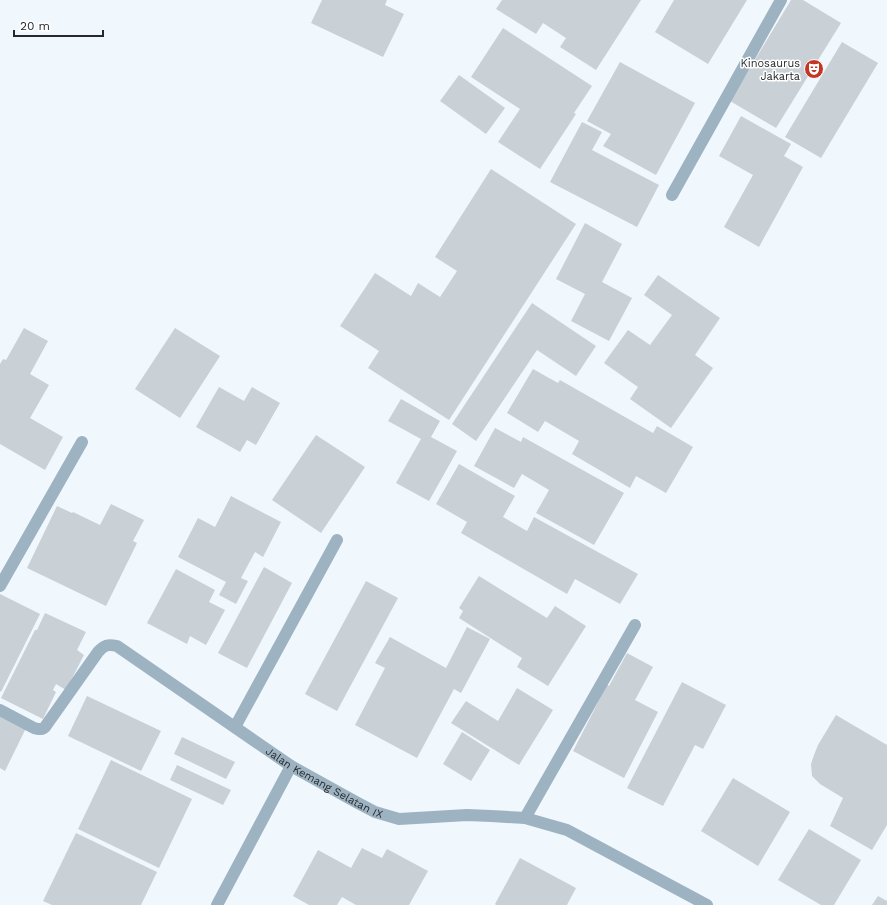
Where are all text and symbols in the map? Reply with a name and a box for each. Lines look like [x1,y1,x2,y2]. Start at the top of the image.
scale bar [14,12,103,38]
text: 20 m [20,19,50,33]
place label: Kinosaurus Jakarta [741,57,800,83]
theatre icon: Kinosaurus Jakarta [803,58,825,80]
street label: Jalan Kemang Selatan IX [263,745,385,821]

